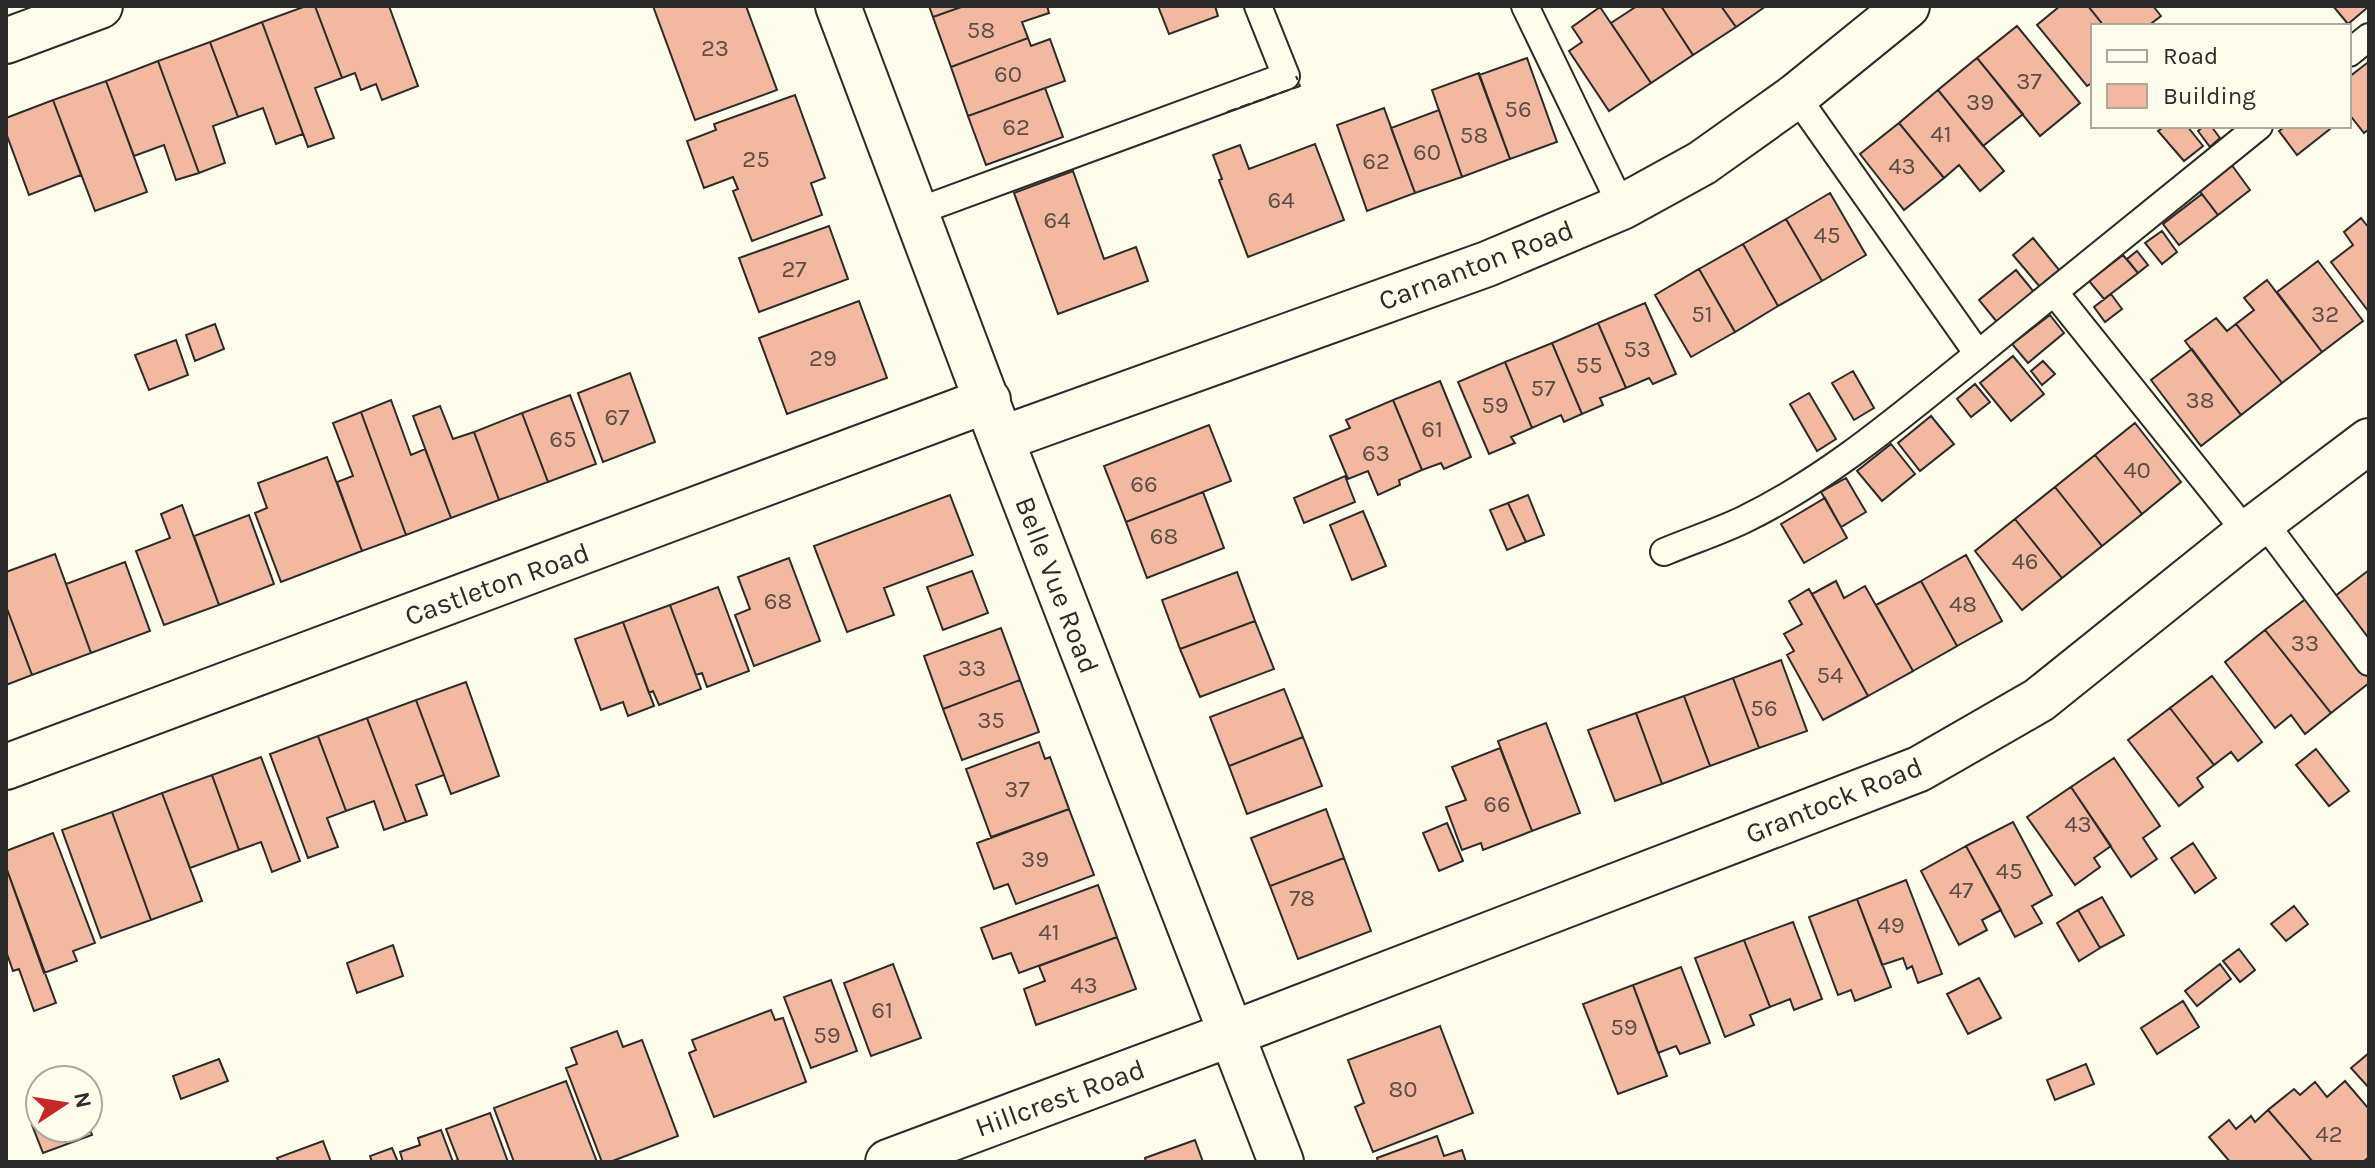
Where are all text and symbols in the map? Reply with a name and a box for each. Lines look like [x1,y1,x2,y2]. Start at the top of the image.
house number: 58 [967,16,995,44]
legend [2091,24,2351,128]
house number: 23 [701,34,729,62]
text: Road [2163,42,2218,70]
house number: 60 [994,60,1022,88]
house number: 37 [2016,67,2042,95]
text: Building [2163,82,2256,110]
house number: 39 [1966,88,1994,116]
house number: 56 [1504,95,1532,123]
house number: 62 [1002,113,1030,141]
house number: 41 [1930,120,1952,148]
house number: 58 [1460,121,1488,149]
house number: 60 [1413,138,1441,166]
house number: 25 [742,145,770,173]
house number: 62 [1362,147,1390,175]
house number: 43 [1888,152,1916,180]
house number: 64 [1267,186,1295,214]
house number: 64 [1043,206,1071,234]
street label: Carnanton Road [1374,213,1578,317]
house number: 45 [1814,221,1840,249]
house number: 27 [781,255,807,283]
house number: 51 [1691,300,1713,328]
house number: 32 [2311,300,2339,328]
house number: 53 [1623,335,1651,363]
house number: 29 [809,344,837,372]
house number: 55 [1575,351,1603,379]
house number: 57 [1531,374,1555,402]
house number: 38 [2186,386,2214,414]
house number: 59 [1481,391,1509,419]
house number: 67 [604,403,630,431]
house number: 61 [1421,415,1443,443]
house number: 65 [549,425,577,453]
house number: 63 [1362,439,1390,467]
house number: 40 [2123,456,2151,484]
house number: 66 [1130,470,1158,498]
street label: Belle Vue Road [1008,492,1106,678]
house number: 68 [1150,522,1178,550]
street label: Castleton Road [400,535,594,633]
house number: 46 [2011,547,2039,575]
house number: 68 [764,587,792,615]
house number: 48 [1949,590,1977,618]
house number: 33 [2291,629,2319,657]
house number: 33 [958,654,986,682]
house number: 54 [1817,661,1843,689]
house number: 56 [1750,694,1778,722]
house number: 35 [977,706,1005,734]
street label: Grantock Road [1741,750,1927,850]
house number: 37 [1004,775,1030,803]
house number: 66 [1483,790,1511,818]
house number: 43 [2064,810,2092,838]
house number: 39 [1021,845,1049,873]
house number: 45 [1996,857,2022,885]
house number: 47 [1949,876,1973,904]
house number: 78 [1289,884,1315,912]
house number: 49 [1877,911,1905,939]
house number: 41 [1038,918,1060,946]
house number: 43 [1070,971,1098,999]
house number: 61 [871,996,893,1024]
house number: 59 [1610,1013,1638,1041]
house number: 59 [813,1021,841,1049]
street label: Hillcrest Road [971,1052,1149,1144]
north arrow [24,1064,104,1144]
house number: 80 [1389,1075,1418,1103]
text: N [68,1090,97,1110]
house number: 42 [2315,1120,2343,1148]

